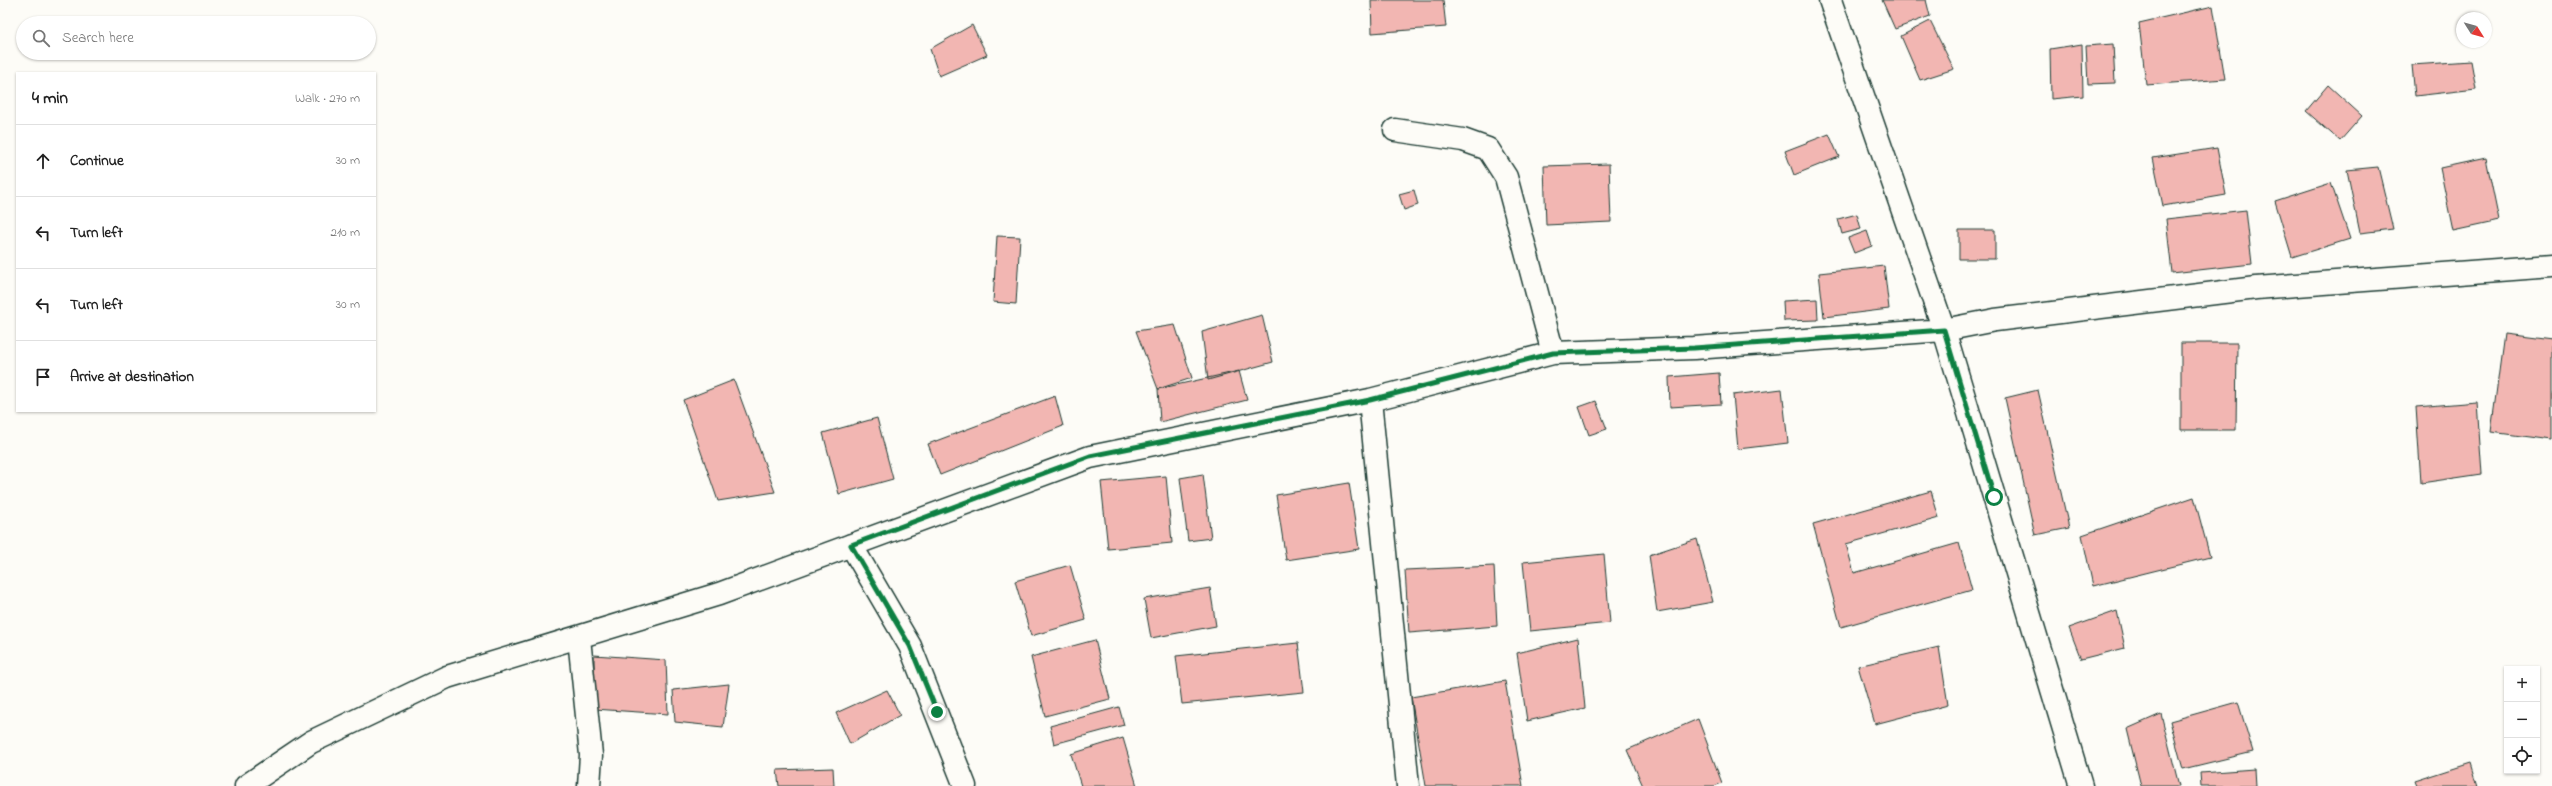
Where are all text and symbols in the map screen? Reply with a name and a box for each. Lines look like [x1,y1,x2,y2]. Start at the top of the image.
north arrow [2456,12,2492,48]
search box [16,16,376,60]
icon: search [30,27,52,49]
text: Search here [62,27,134,49]
text: 4 min [32,86,68,111]
text: Walk · 270 m [295,89,360,108]
icon: ahead [32,150,54,172]
text: Continue [70,150,124,172]
text: 30 m [336,151,360,170]
icon: left [32,222,54,244]
text: Turn left [70,222,123,244]
text: 210 m [330,223,360,242]
icon: left [32,294,54,316]
text: Turn left [70,294,123,316]
text: 30 m [336,295,360,314]
icon: arrive [32,366,54,388]
text: Arrive at destination [70,366,194,388]
route start [1985,488,2003,506]
map controls [2504,666,2540,774]
button: + [2504,666,2540,702]
button: − [2504,702,2540,738]
route end [928,703,946,721]
button: locate [2504,738,2540,774]

